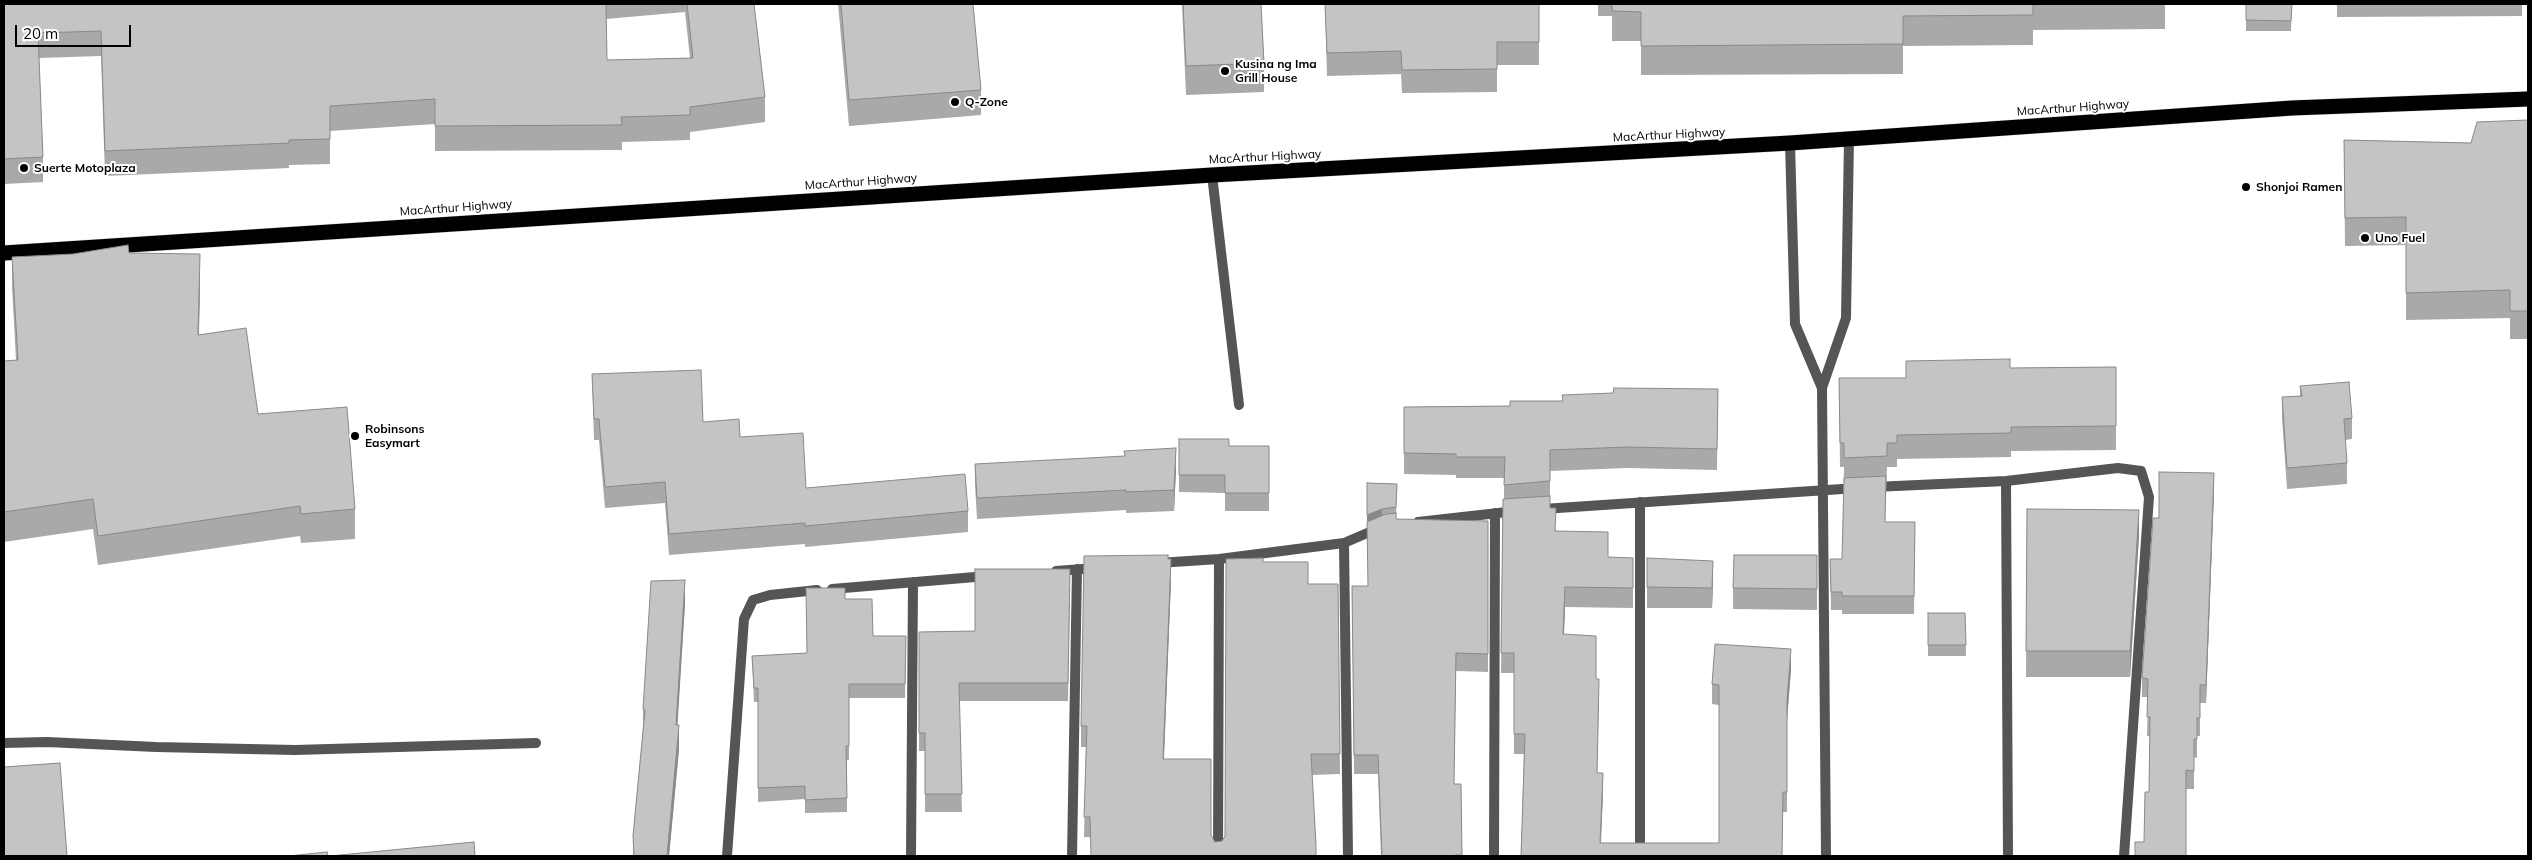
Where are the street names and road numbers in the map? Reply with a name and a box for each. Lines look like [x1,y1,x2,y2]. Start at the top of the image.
street label: MacArthur Highway [2016,97,2130,119]
street label: MacArthur Highway [1612,125,1726,145]
street label: MacArthur Highway [1208,147,1322,167]
street label: MacArthur Highway [804,171,918,193]
street label: MacArthur Highway [399,197,513,219]

